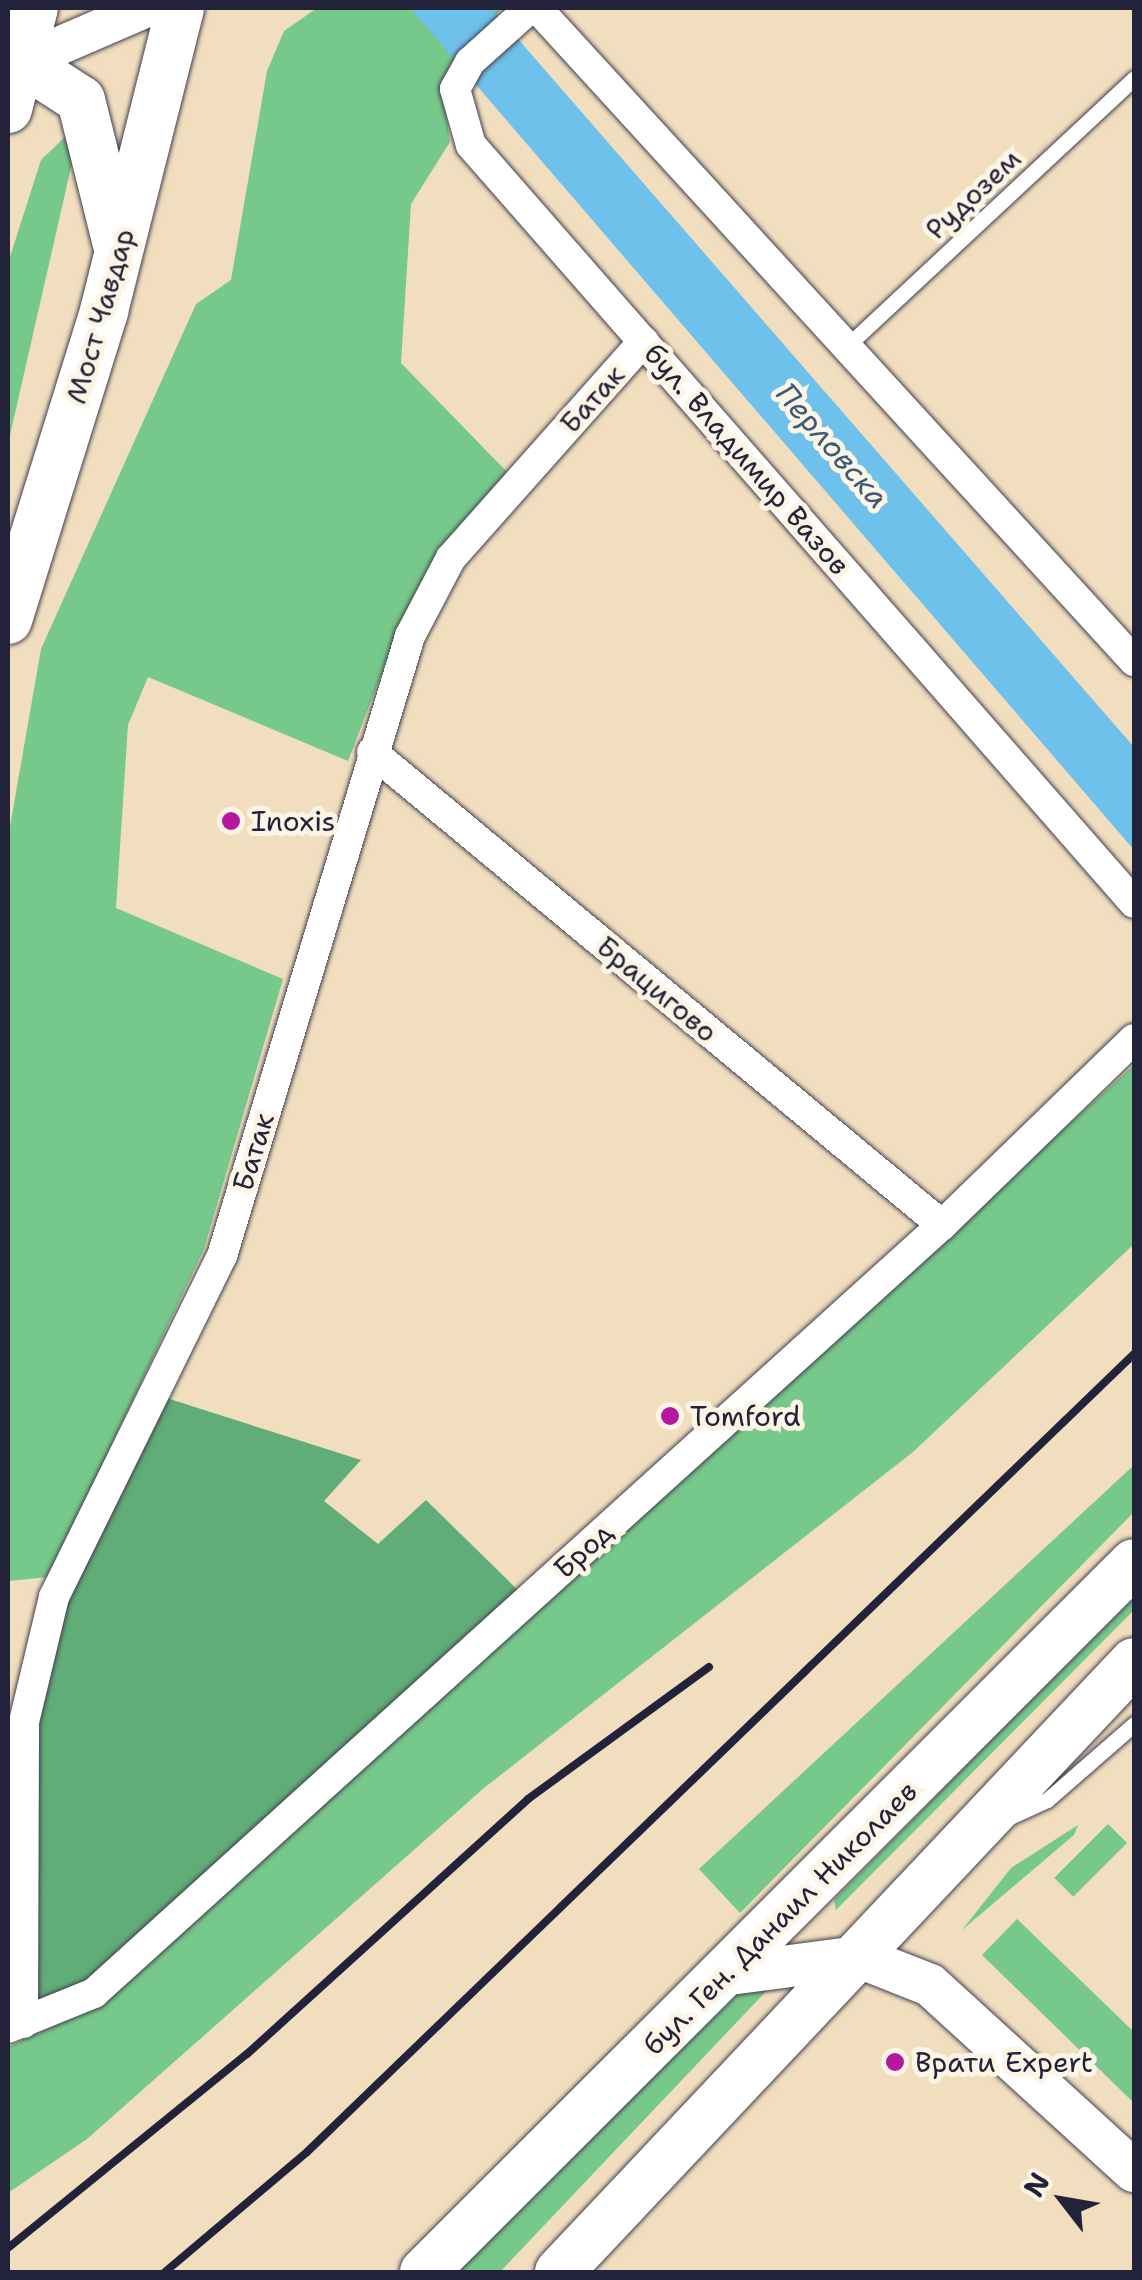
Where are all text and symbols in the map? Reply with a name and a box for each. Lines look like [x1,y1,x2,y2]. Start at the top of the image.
street label: Рудозем [919,142,1027,246]
street label: Мост Чавдар [59,225,141,407]
street label: бул. Владимир Вазов [637,336,857,582]
street label: Батак [553,358,631,440]
water label: Перловска [768,376,896,516]
place label: Inoxis [251,804,335,838]
marker: Inoxis [220,810,242,832]
street label: Брацигово [590,929,724,1049]
street label: Батак [225,1109,281,1195]
place label: Tomford [690,1399,801,1433]
marker: Tomford [659,1405,681,1427]
street label: Брод [547,1515,619,1585]
street label: бул. Ген. Данаил Николаев [636,1774,924,2062]
place label: Врати Expert [915,2045,1093,2079]
marker: Врати Expert [884,2051,906,2073]
north arrow [1012,2150,1112,2250]
text: N [1014,2165,1058,2204]

